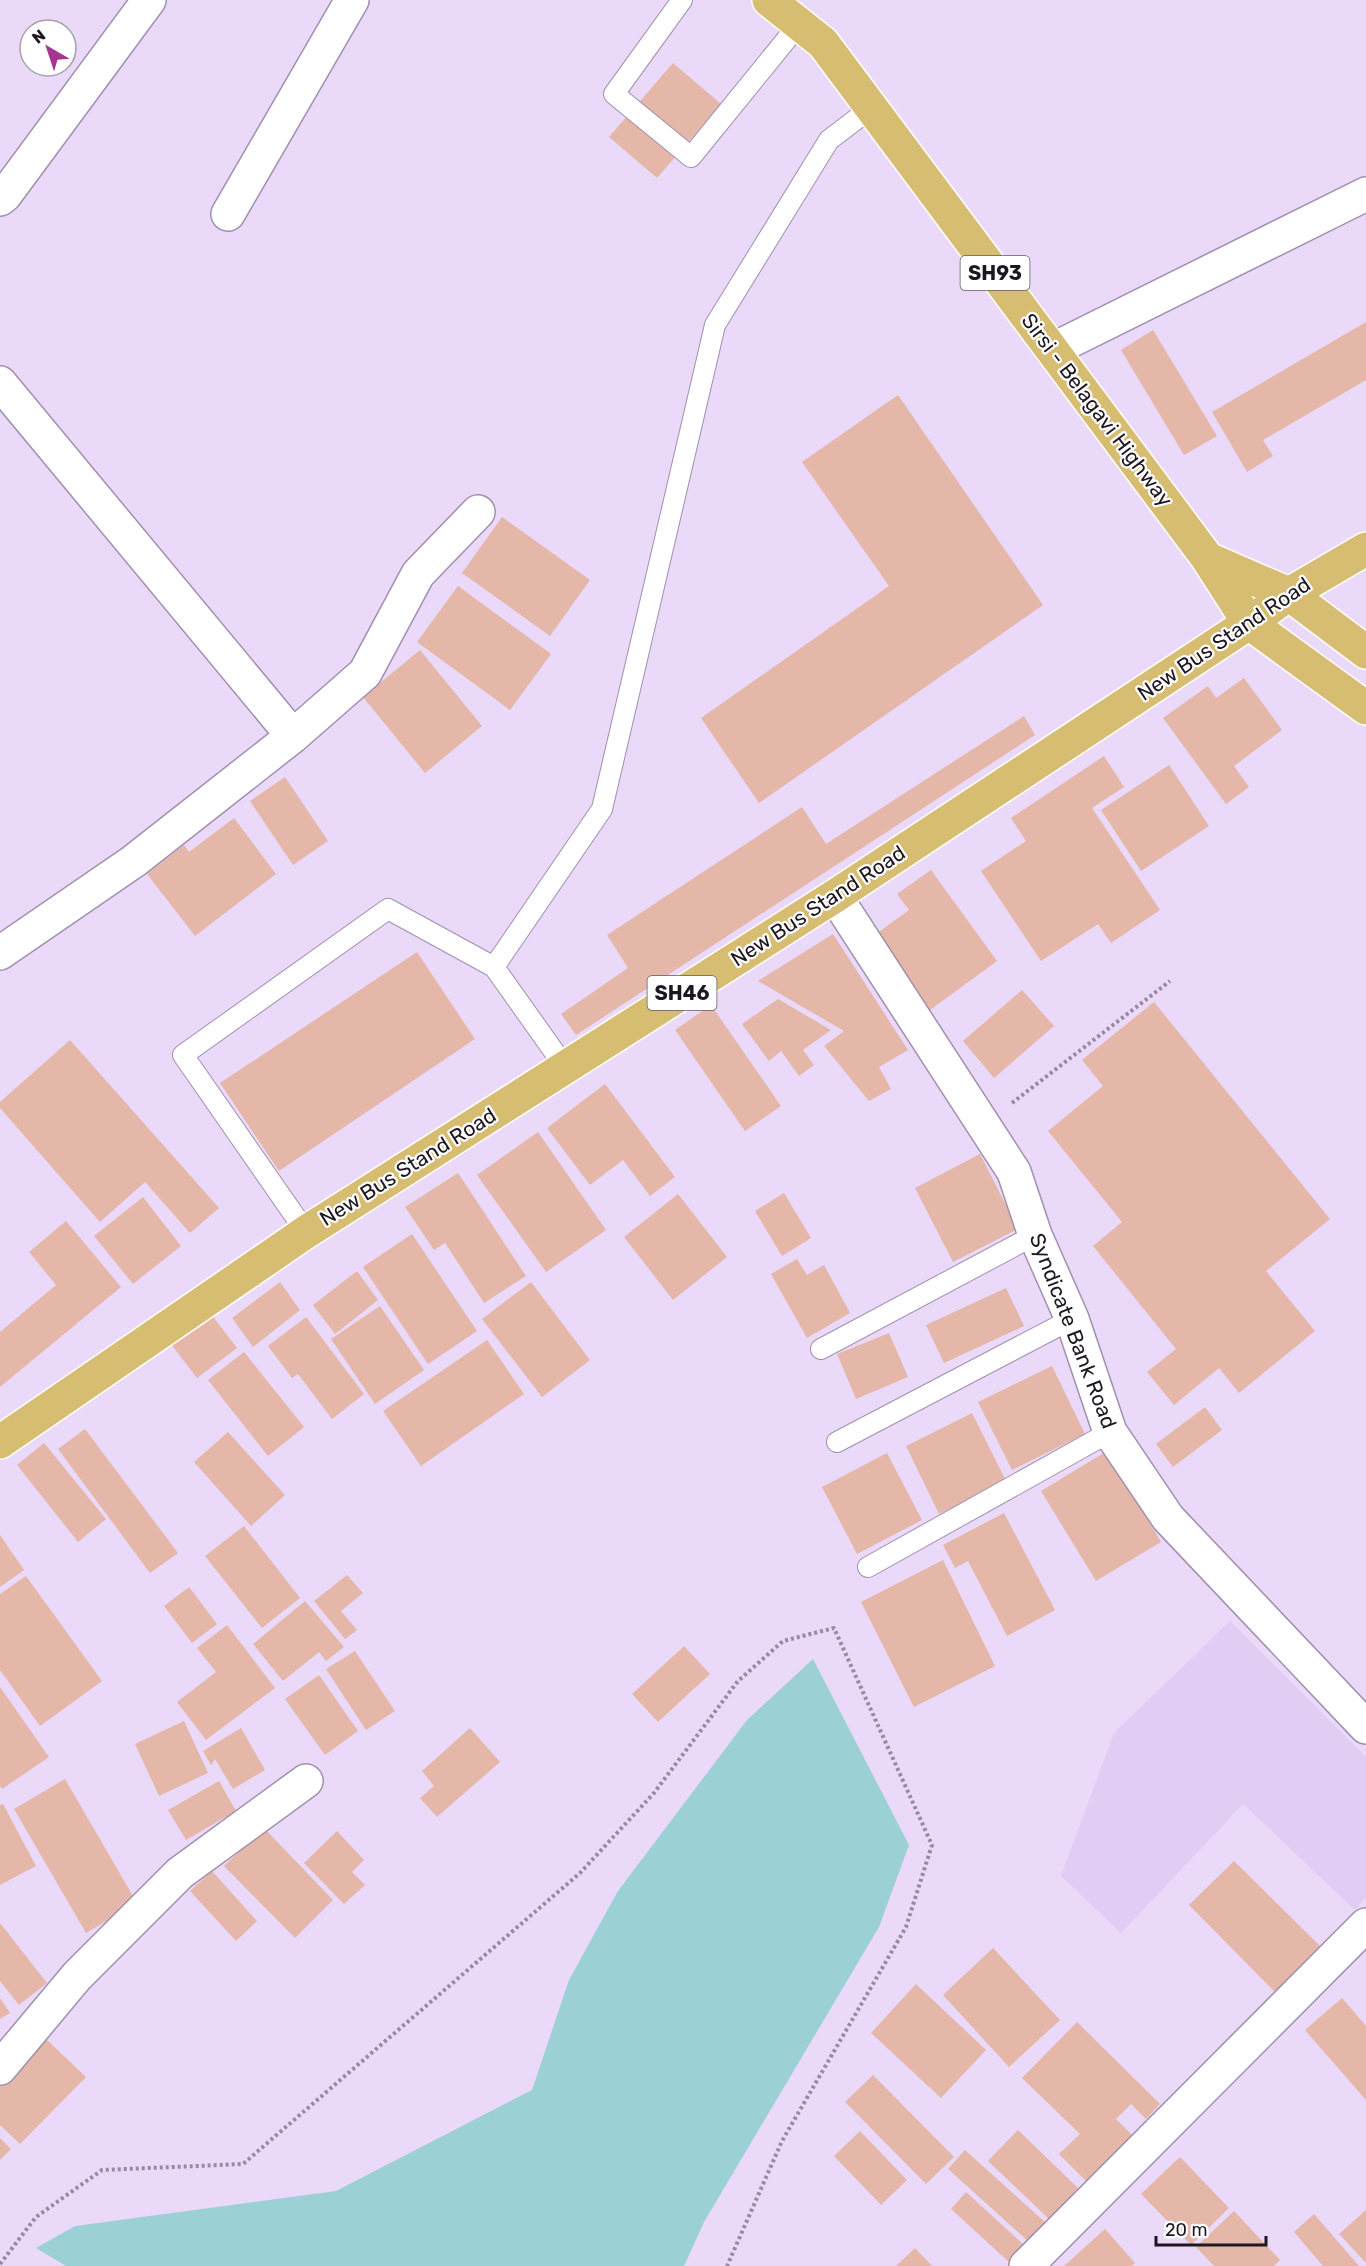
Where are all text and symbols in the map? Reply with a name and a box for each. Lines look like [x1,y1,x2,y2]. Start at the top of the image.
north arrow [18,18,78,78]
text: N [28,26,49,48]
road number: SH93 [960,256,1030,290]
street label: Sirsi - Belagavi Highway [1017,308,1178,512]
street label: New Bus Stand Road [1133,571,1315,706]
street label: New Bus Stand Road [726,840,910,971]
road number: SH46 [648,976,716,1010]
street label: New Bus Stand Road [315,1102,500,1231]
street label: Syndicate Bank Road [1025,1230,1122,1432]
scale bar [1156,2209,1266,2247]
text: 20 m [1165,2219,1207,2241]

